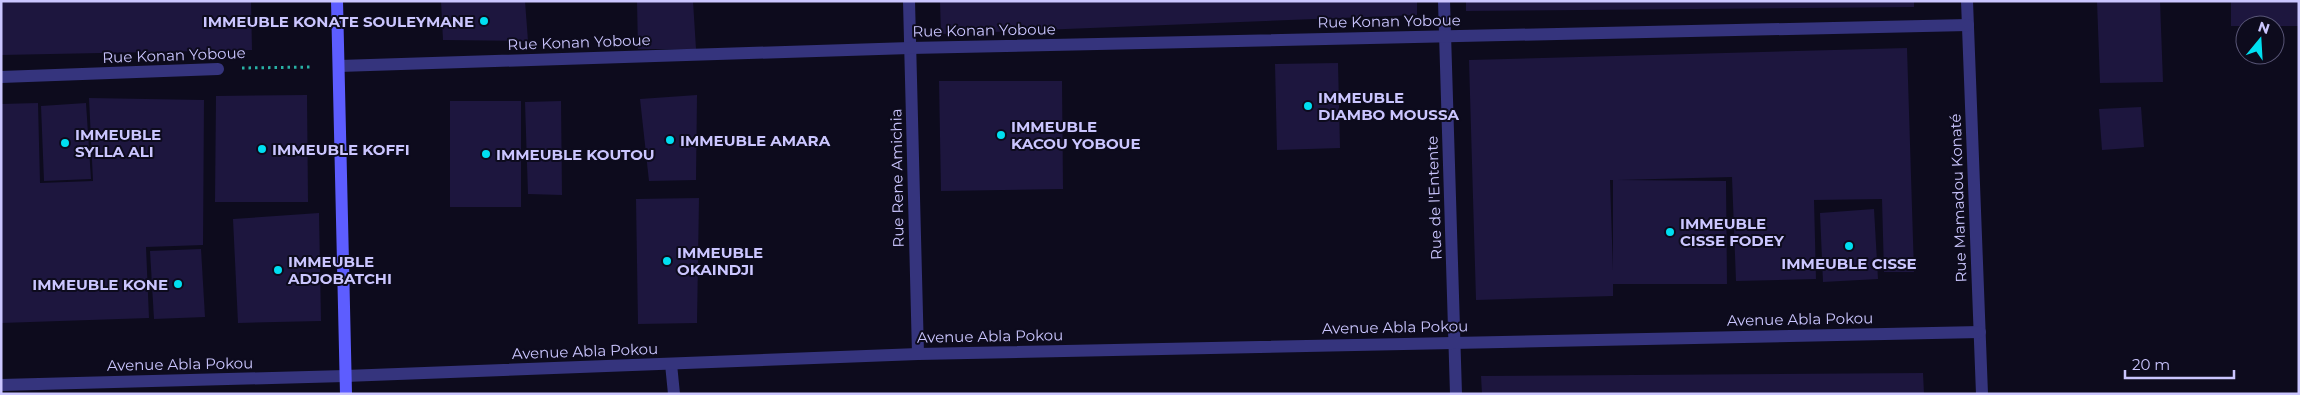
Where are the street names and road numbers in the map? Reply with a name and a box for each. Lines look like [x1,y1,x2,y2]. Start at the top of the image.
street label: Rue Konan Yoboue [1317,10,1461,32]
street label: Rue Konan Yoboue [912,19,1056,41]
street label: Rue Konan Yoboue [507,30,651,54]
street label: Rue Konan Yoboue [102,43,246,67]
street label: Rue Rene Amichia [886,108,908,248]
street label: Rue Mamadou Konaté [1946,113,1970,283]
street label: Rue de l'Entente [1422,136,1446,260]
street label: Avenue Abla Pokou [1727,308,1873,330]
street label: Avenue Abla Pokou [1322,316,1468,338]
street label: Avenue Abla Pokou [917,325,1063,347]
street label: Avenue Abla Pokou [512,339,658,363]
street label: Avenue Abla Pokou [107,353,253,375]

